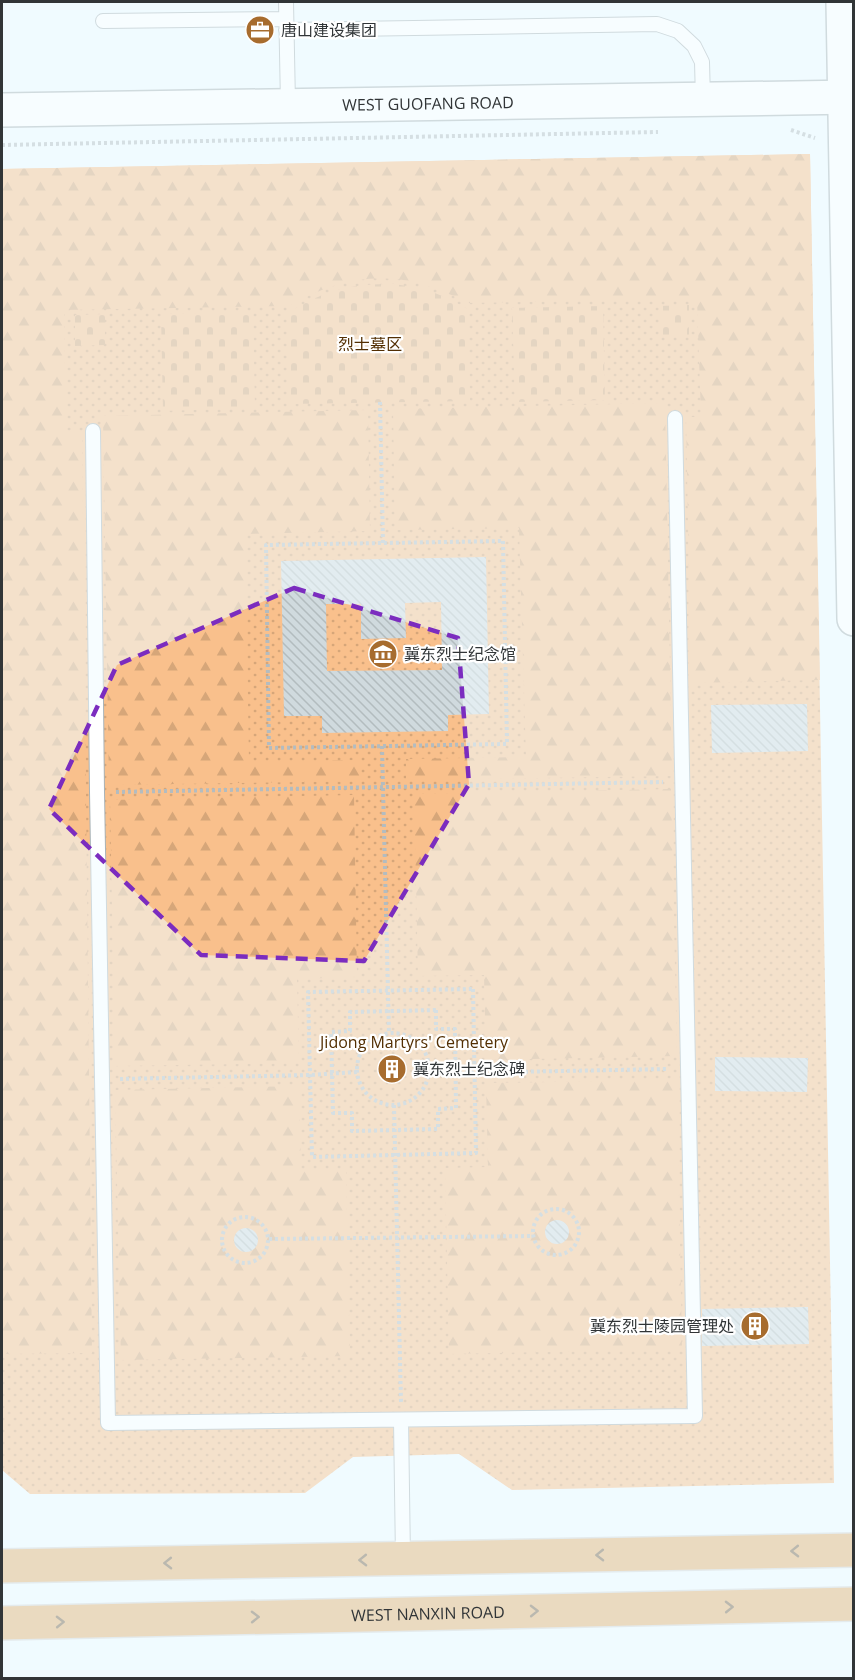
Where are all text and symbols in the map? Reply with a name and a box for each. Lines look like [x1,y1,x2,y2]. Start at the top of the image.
office icon: 唐山建设集团 [244,14,276,46]
place label: 唐山建设集团 [281,19,377,41]
street label: WEST GUOFANG ROAD [342,91,514,116]
park label: 烈士墓区 [338,333,402,355]
museum icon: 冀东烈士纪念馆 [367,638,399,670]
place label: 冀东烈士纪念馆 [404,643,516,665]
park label: Jidong Martyrs' Cemetery [318,1031,509,1053]
building icon: 冀东烈士纪念碑 [376,1053,408,1085]
place label: 冀东烈士纪念碑 [413,1058,525,1080]
building icon: 冀东烈士陵园管理处 [739,1310,771,1342]
place label: 冀东烈士陵园管理处 [590,1315,734,1337]
one-way arrow [791,1545,800,1558]
one-way arrow [596,1549,605,1562]
one-way arrow [359,1554,368,1566]
one-way arrow [164,1557,173,1570]
street label: WEST NANXIN ROAD [351,1601,505,1626]
one-way arrow [724,1601,733,1613]
one-way arrow [529,1605,538,1617]
one-way arrow [250,1611,259,1624]
one-way arrow [55,1615,64,1628]

